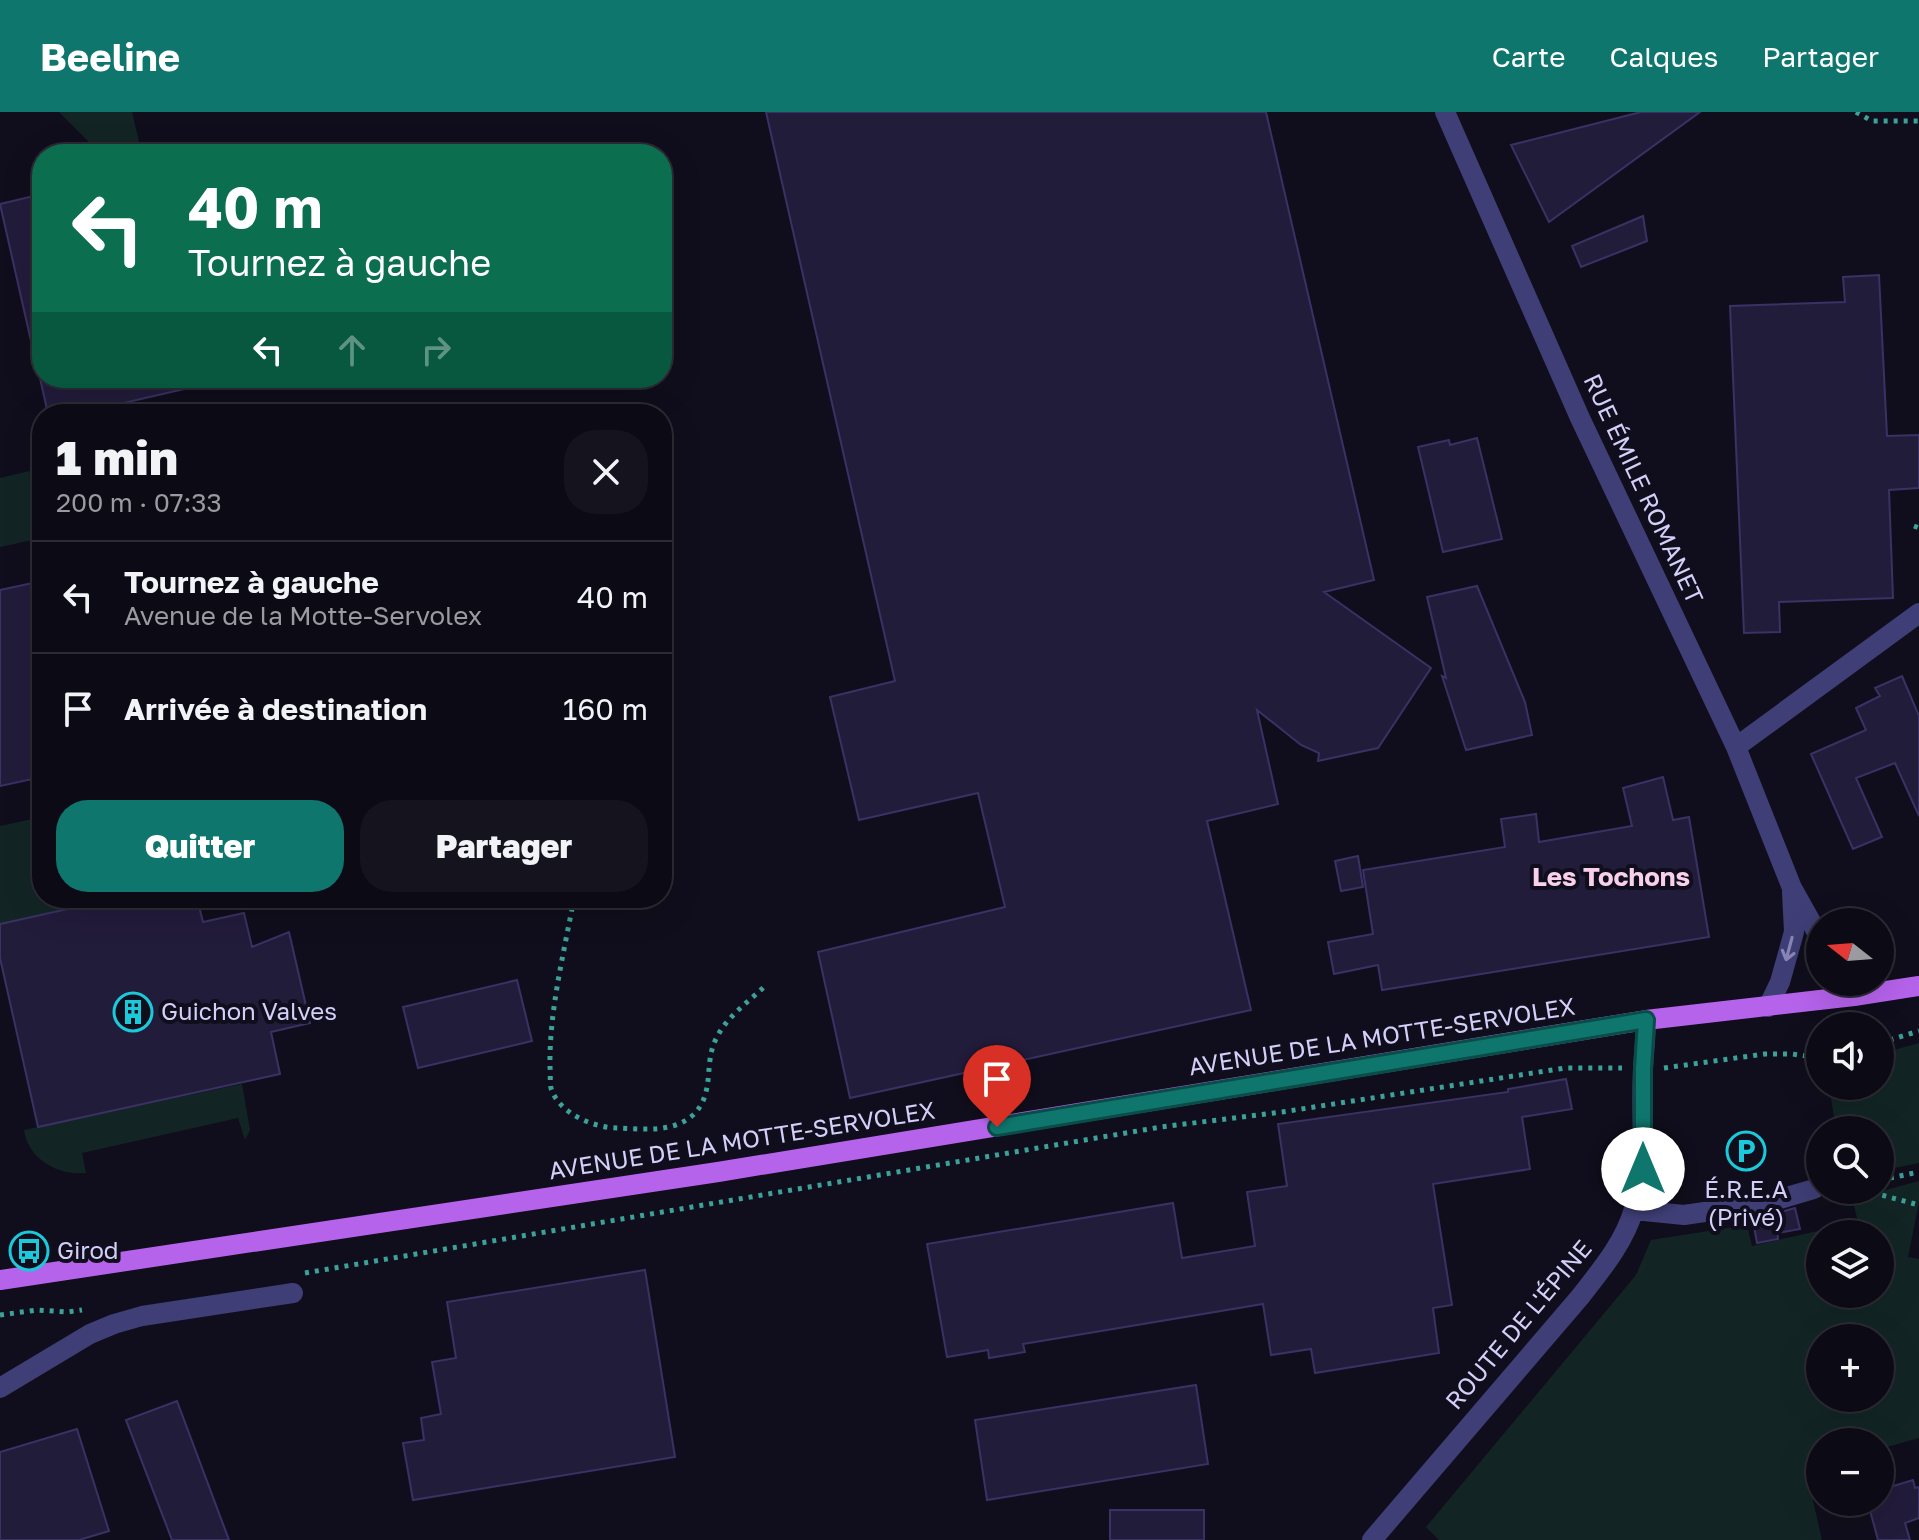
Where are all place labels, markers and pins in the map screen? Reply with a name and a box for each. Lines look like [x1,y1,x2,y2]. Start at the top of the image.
building icon: Guichon Valves [112,991,154,1033]
place label: Guichon Valves [161,996,337,1025]
pin [963,1045,1031,1127]
parking icon: É.R.E.A (Privé) [1725,1130,1767,1172]
place label: É.R.E.A (Privé) [1704,1174,1788,1231]
bus stop icon: Girod [8,1230,50,1272]
place label: Girod [57,1235,119,1264]

